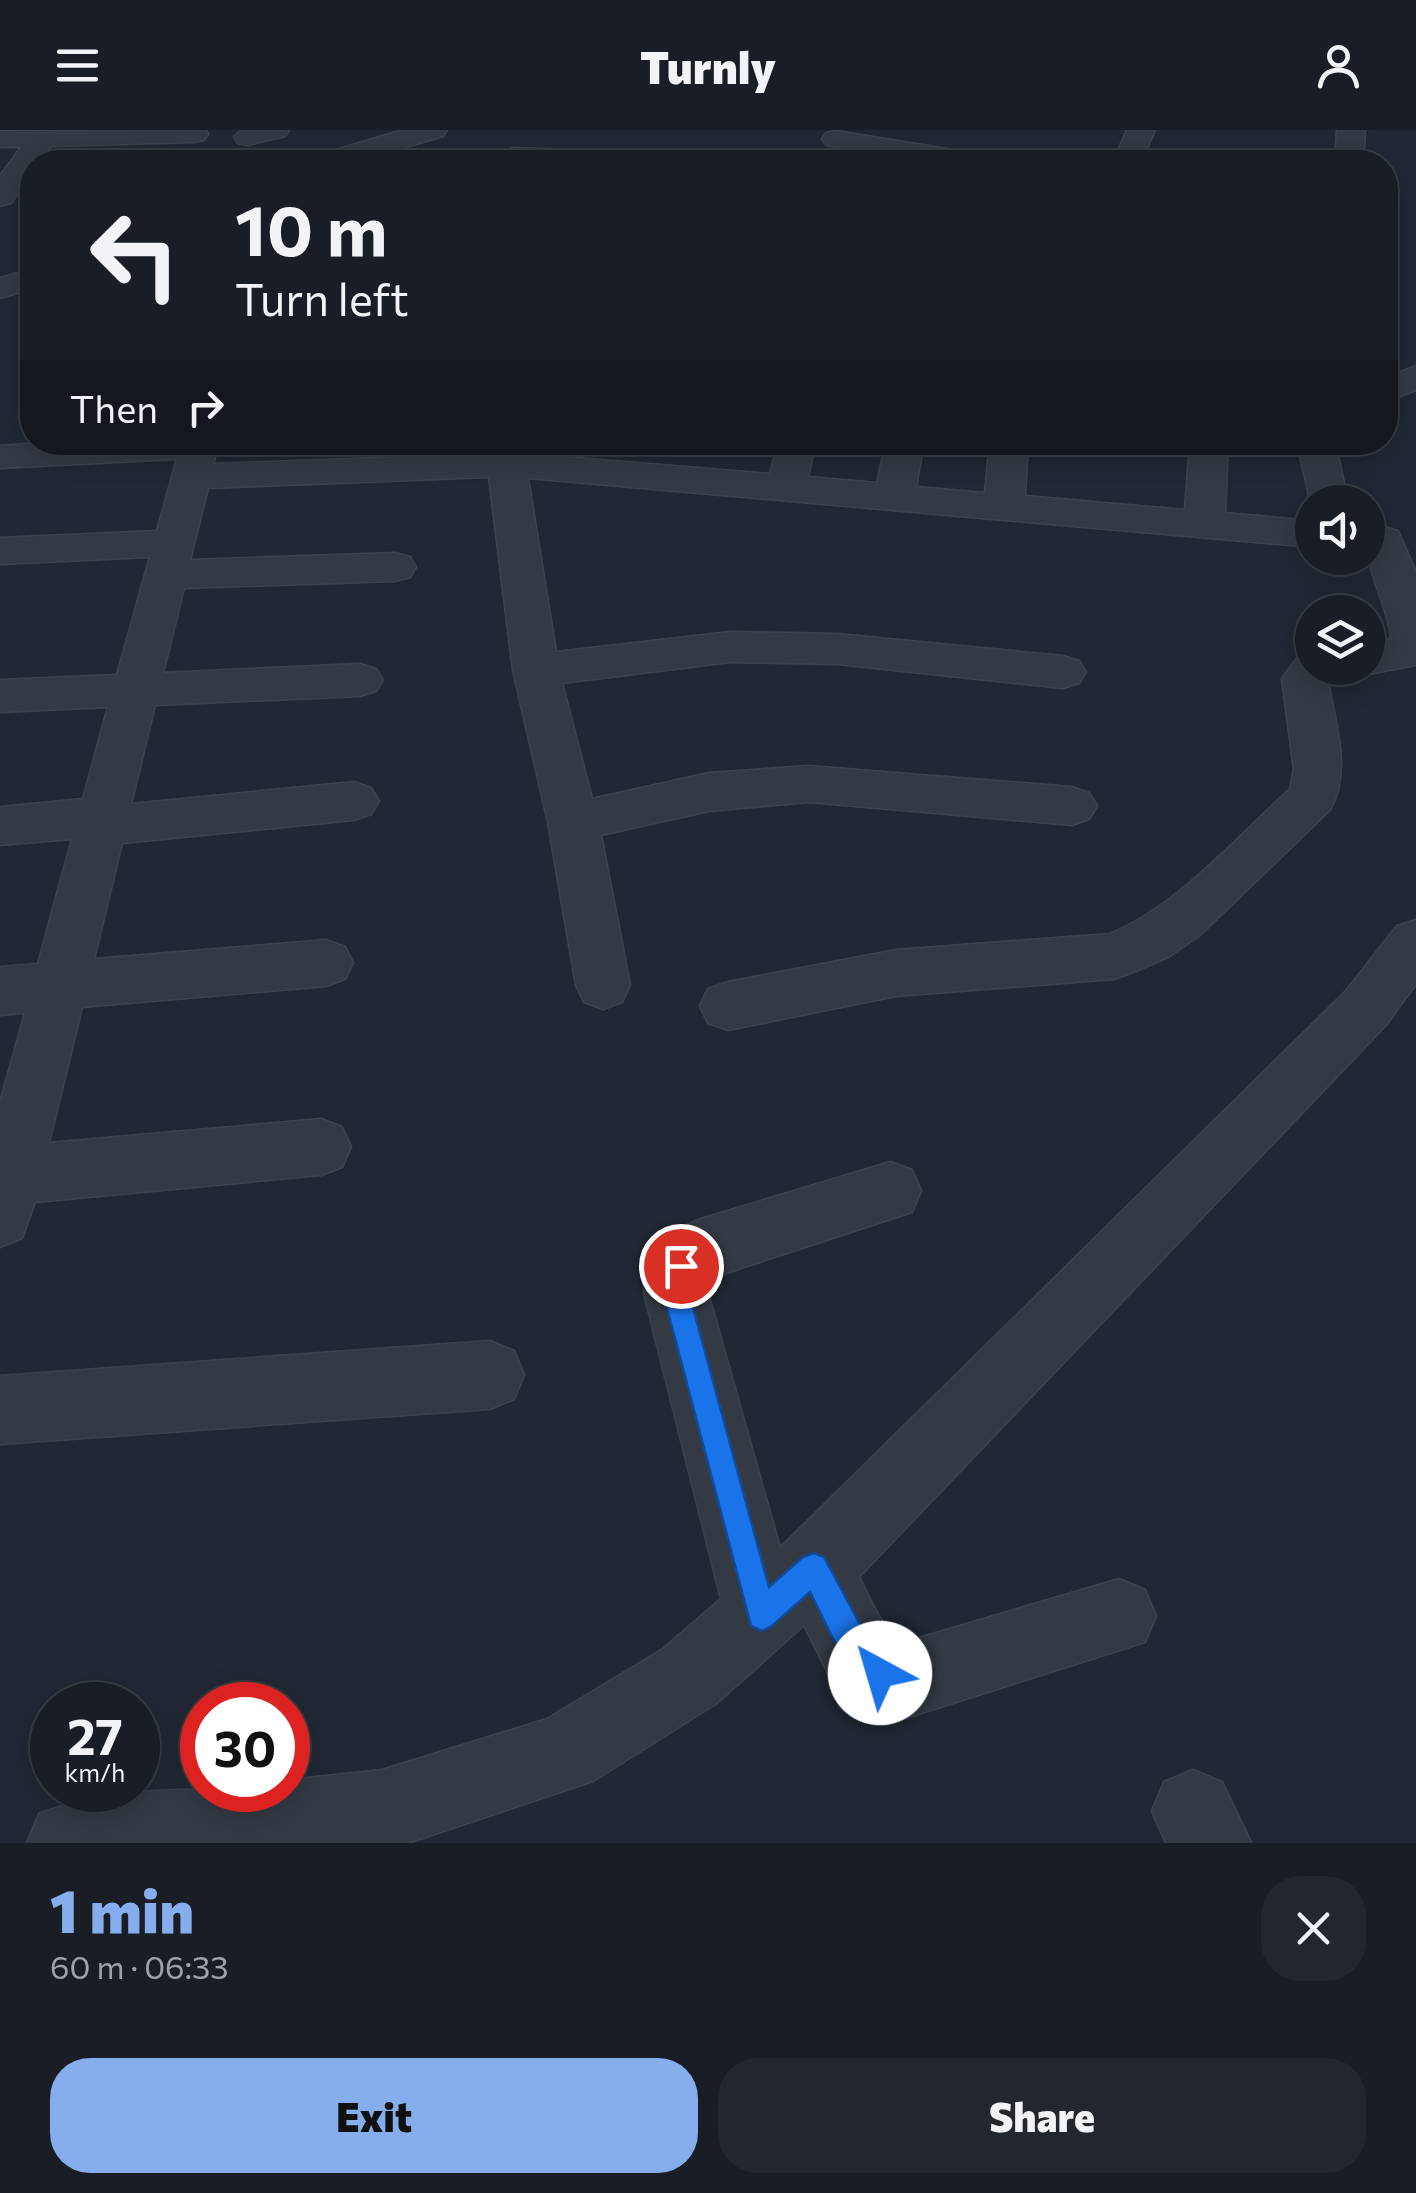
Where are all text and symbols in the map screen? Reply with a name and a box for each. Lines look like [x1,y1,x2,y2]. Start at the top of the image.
icon: menu [50,38,105,93]
text: Turnly [640,38,776,93]
icon: person [1311,38,1366,93]
text: 10 m [235,185,388,270]
icon: left [70,190,200,320]
text: Turn left [235,270,409,325]
icon: right [178,380,233,435]
text: Then [70,384,158,431]
map controls [1295,485,1385,685]
button: sound [1295,485,1385,575]
button: layers [1295,595,1385,685]
pin [639,1224,724,1309]
icon: arrive [654,1239,709,1294]
position arrow [828,1621,932,1725]
speed limit sign: 30 [180,1682,310,1812]
text: 27 [67,1704,123,1765]
text: km/h [65,1757,125,1787]
text: 1 min [50,1872,194,1945]
button: close [1261,1876,1366,1981]
text: 60 m · 06:33 [50,1946,228,1986]
button: Exit [50,2058,698,2173]
button: Share [718,2058,1366,2173]

